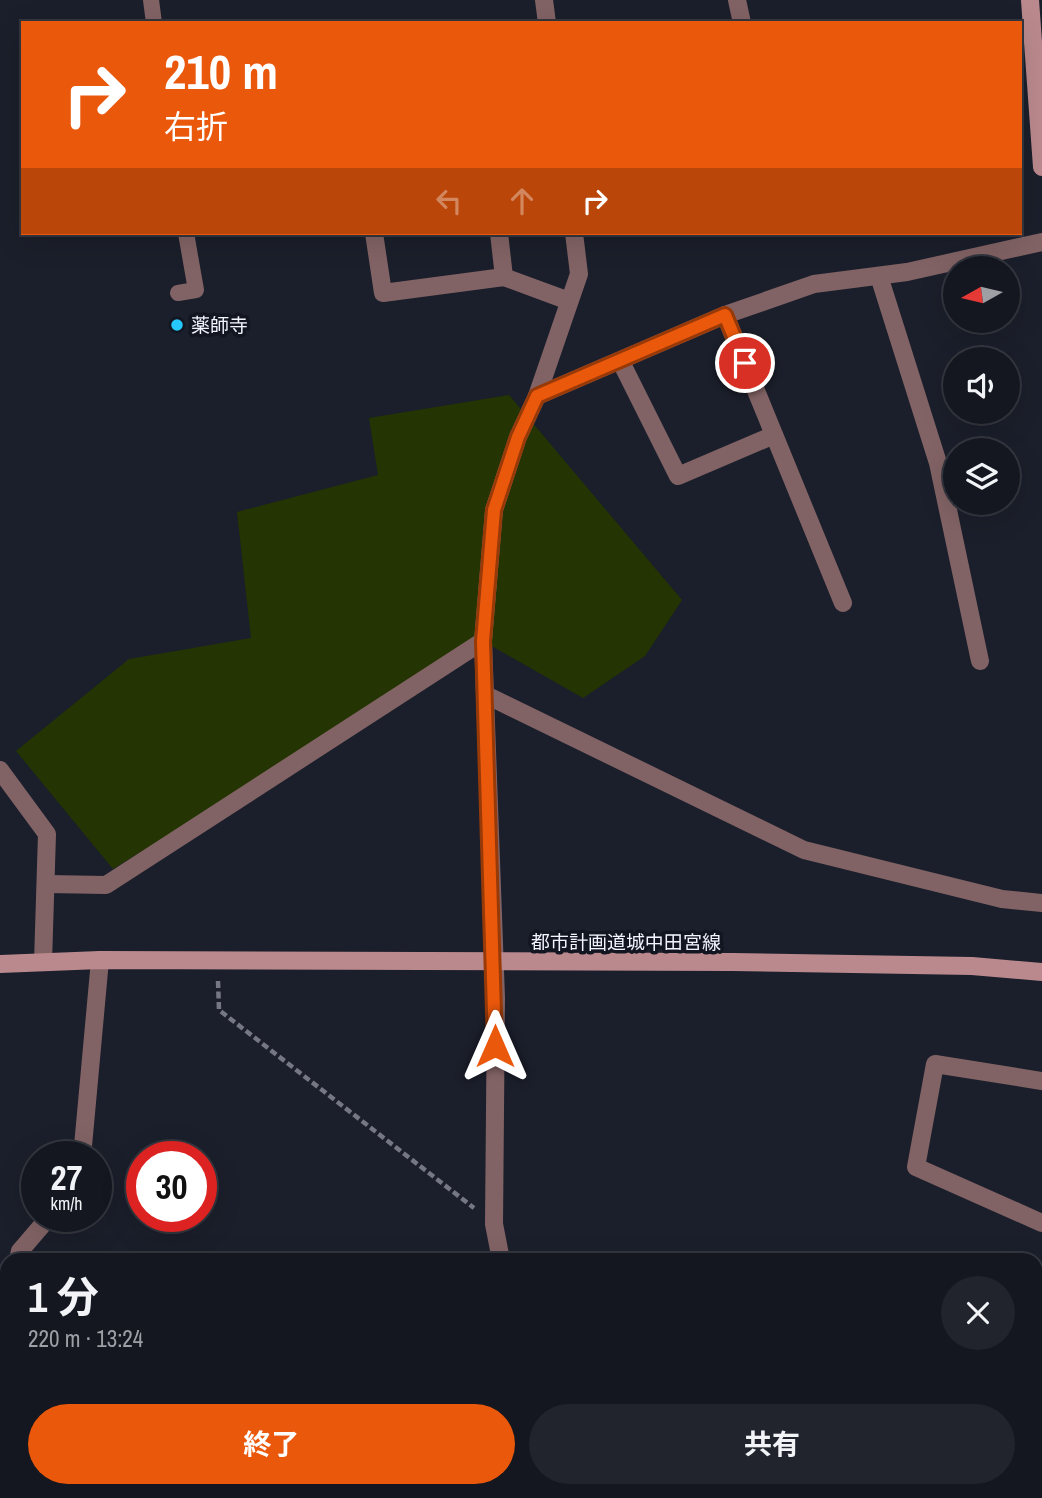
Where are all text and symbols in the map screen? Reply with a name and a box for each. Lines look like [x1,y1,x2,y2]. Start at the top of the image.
text: 210 m [164,38,278,104]
icon: right [49,49,140,140]
text: 右折 [164,105,228,148]
icon: left [430,182,468,220]
icon: ahead [503,182,541,220]
icon: right [576,182,614,220]
north arrow [943,256,1020,332]
map controls [943,256,1020,515]
place label: 薬師寺 [191,312,248,338]
marker: 薬師寺 [169,317,185,333]
pin [715,333,775,393]
icon: arrive [726,344,764,382]
button: sound [943,347,1020,424]
button: layers [943,438,1020,515]
street label: 都市計画道城中田宮線 [531,929,721,955]
position arrow [458,1009,532,1083]
speed limit sign: 30 [126,1141,217,1232]
text: 27 [51,1154,82,1201]
text: km/h [51,1191,83,1216]
text: 1 分 [28,1269,99,1325]
button: close [941,1276,1015,1350]
text: 220 m · 13:24 [28,1323,143,1354]
button: 終了 [28,1404,515,1484]
button: 共有 [529,1404,1015,1484]

